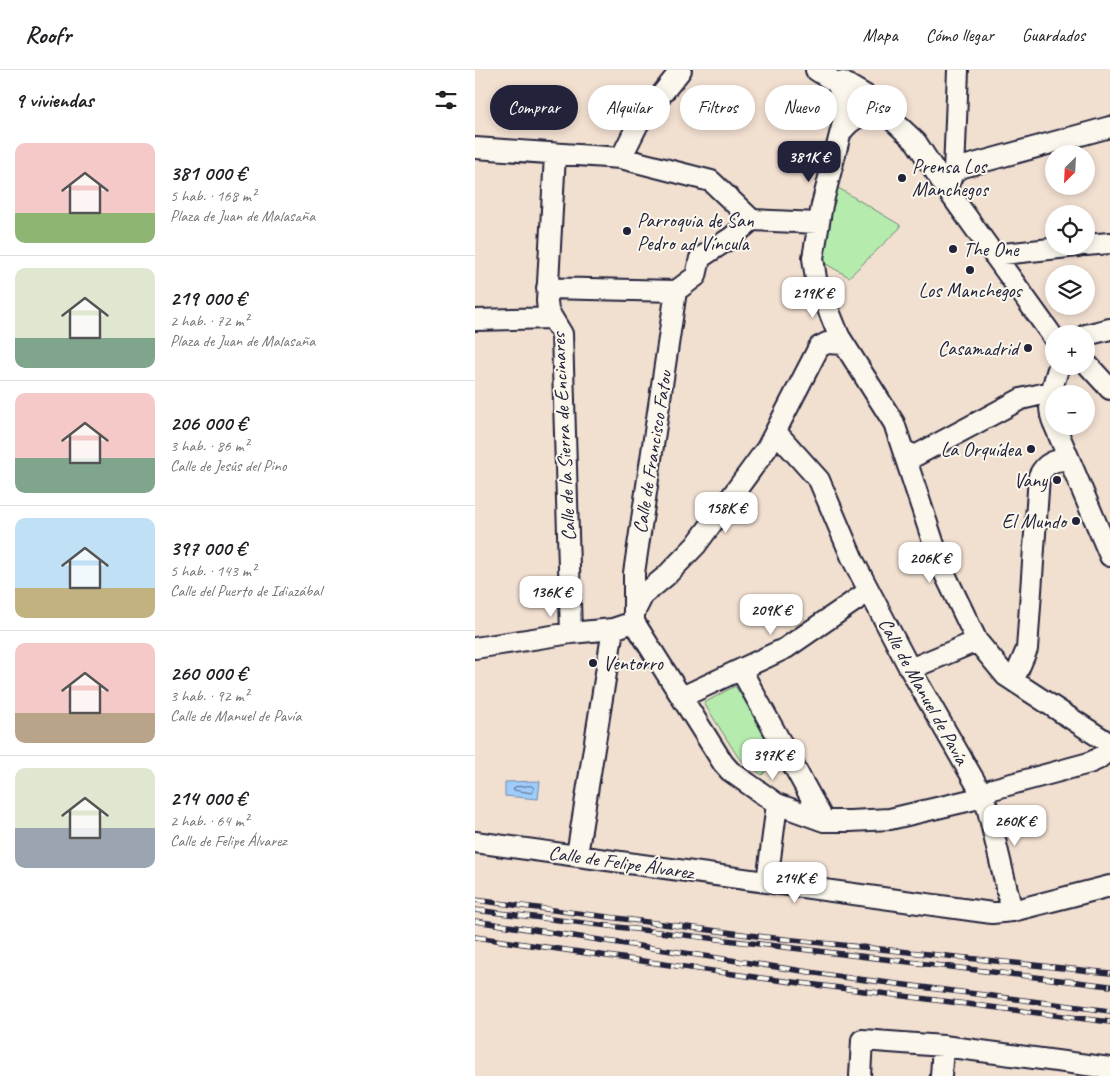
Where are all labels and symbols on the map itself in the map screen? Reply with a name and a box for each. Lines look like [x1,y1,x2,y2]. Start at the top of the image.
pin: 381K € [768,140,850,183]
north arrow [1045,145,1095,195]
place label: Prensa Los Manchegos [912,154,990,202]
marker: Prensa Los Manchegos [896,172,908,184]
place label: Parroquia de San Pedro ad Víncula [637,208,755,256]
marker: Parroquia de San Pedro ad Víncula [621,225,633,237]
place label: The One [963,237,1020,262]
marker: The One [947,243,959,255]
marker: Los Manchegos [964,264,976,276]
pin: 219K € [772,276,854,319]
place label: Los Manchegos [919,278,1024,303]
street label: Calle de la Sierra de Encinares [545,330,581,542]
place label: Casamadrid [938,336,1021,361]
marker: Casamadrid [1022,342,1034,354]
street label: Calle de Francisco Fatou [627,367,678,535]
place label: La Orquídea [941,437,1023,462]
marker: La Orquídea [1025,443,1037,455]
place label: Vany [1014,468,1048,493]
marker: Vany [1051,474,1063,486]
pin: 158K € [685,492,767,534]
place label: El Mundo [1002,509,1068,534]
marker: El Mundo [1070,515,1082,527]
pin: 206K € [889,542,971,584]
pin: 136K € [510,576,592,618]
pin: 209K € [730,594,812,636]
street label: Calle de Manuel de Pavía [873,613,975,770]
place label: Ventorro [603,651,664,676]
marker: Ventorro [587,657,599,669]
pin: 397K € [732,738,814,781]
pin: 260K € [974,804,1056,847]
street label: Calle de Felipe Álvarez [547,840,698,885]
pin: 214K € [754,862,836,904]

